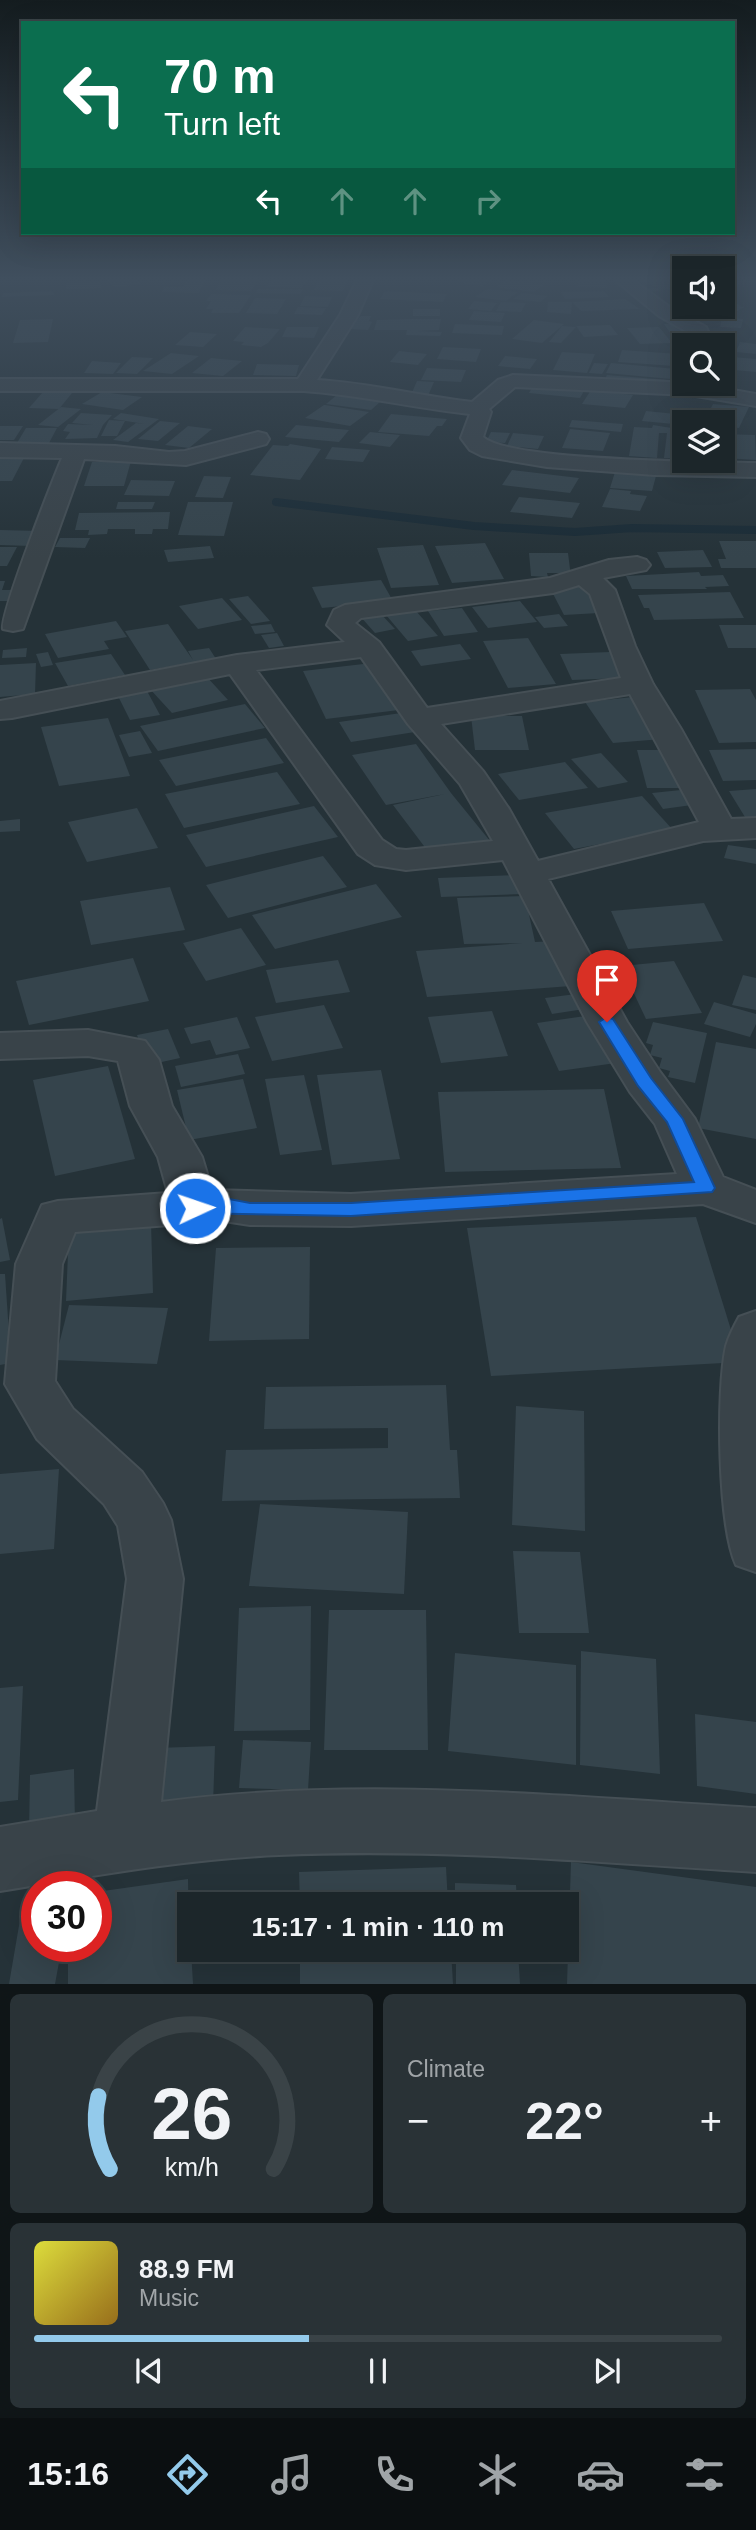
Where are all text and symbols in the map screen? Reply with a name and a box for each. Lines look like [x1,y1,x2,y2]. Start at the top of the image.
icon: left [49,49,140,140]
text: 70 m [164,49,276,103]
text: Turn left [164,106,280,142]
icon: left [250,182,288,220]
icon: ahead [323,182,361,220]
icon: ahead [396,182,434,220]
icon: right [469,182,507,220]
map controls [672,256,735,473]
button: sound [672,256,735,319]
button: search [672,333,735,396]
button: layers [672,410,735,473]
pin [577,950,637,1022]
icon: arrive [588,961,626,999]
position arrow [158,1171,232,1245]
speed limit sign: 30 [21,1871,112,1962]
text: 15:17 · 1 min · 110 m [252,1912,504,1942]
text: Climate [407,2056,485,2082]
text: 26 [151,2074,232,2155]
text: 22° [525,2092,604,2150]
text: − [407,2100,429,2142]
text: + [700,2100,722,2142]
text: km/h [164,2153,219,2181]
text: 88.9 FM [139,2254,234,2284]
text: Music [139,2285,199,2311]
icon: previous [130,2352,168,2390]
icon: pause [359,2352,397,2390]
icon: next [588,2352,626,2390]
icon: directions [163,2450,212,2499]
icon: music [267,2450,316,2499]
icon: phone [370,2450,419,2499]
icon: climate [473,2450,522,2499]
icon: car [576,2450,625,2499]
icon: filters [680,2450,729,2499]
text: 15:16 [27,2456,109,2492]

